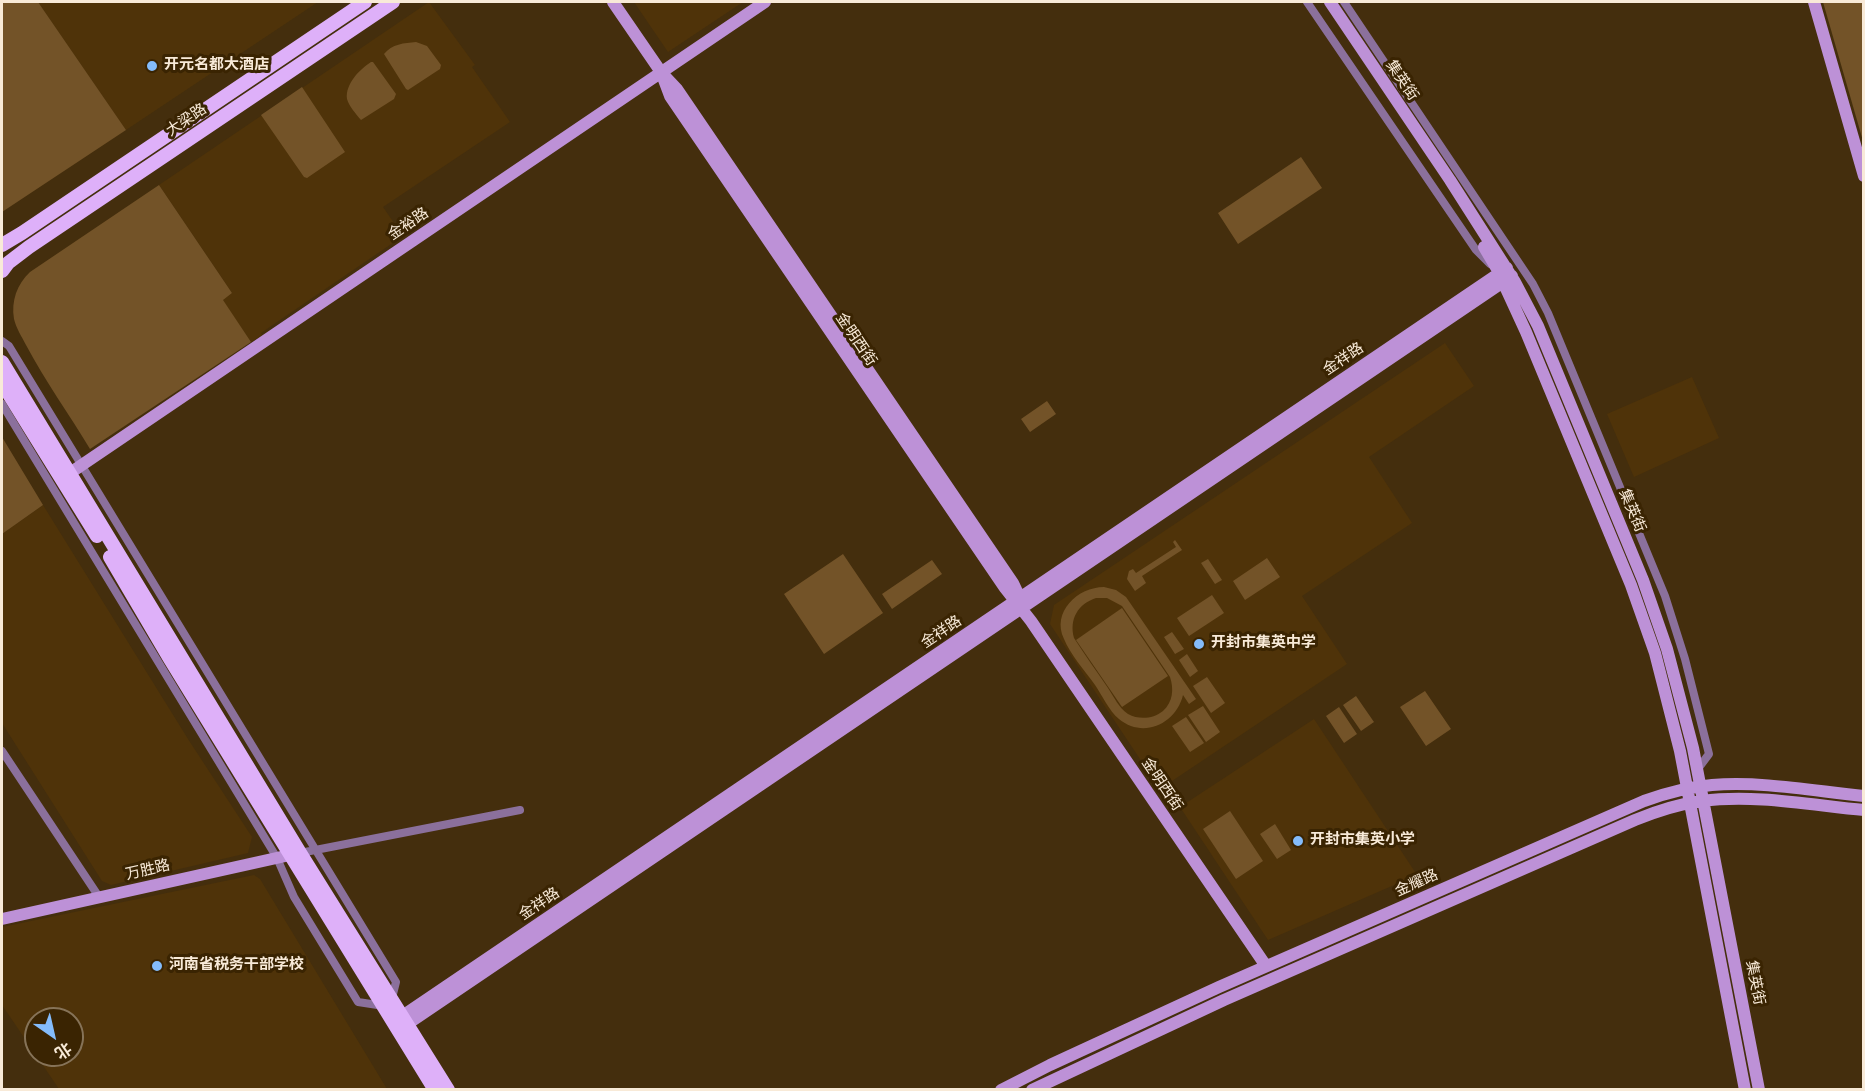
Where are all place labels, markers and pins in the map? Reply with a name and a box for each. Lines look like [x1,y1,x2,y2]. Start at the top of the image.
place label: 开元名都大酒店 [164,57,269,75]
marker: 开元名都大酒店 [145,59,159,73]
place label: 开封市集英中学 [1211,635,1316,653]
marker: 开封市集英中学 [1192,637,1206,651]
place label: 开封市集英小学 [1310,832,1415,850]
marker: 开封市集英小学 [1291,834,1305,848]
place label: 河南省税务干部学校 [169,957,304,975]
marker: 河南省税务干部学校 [150,959,164,973]

